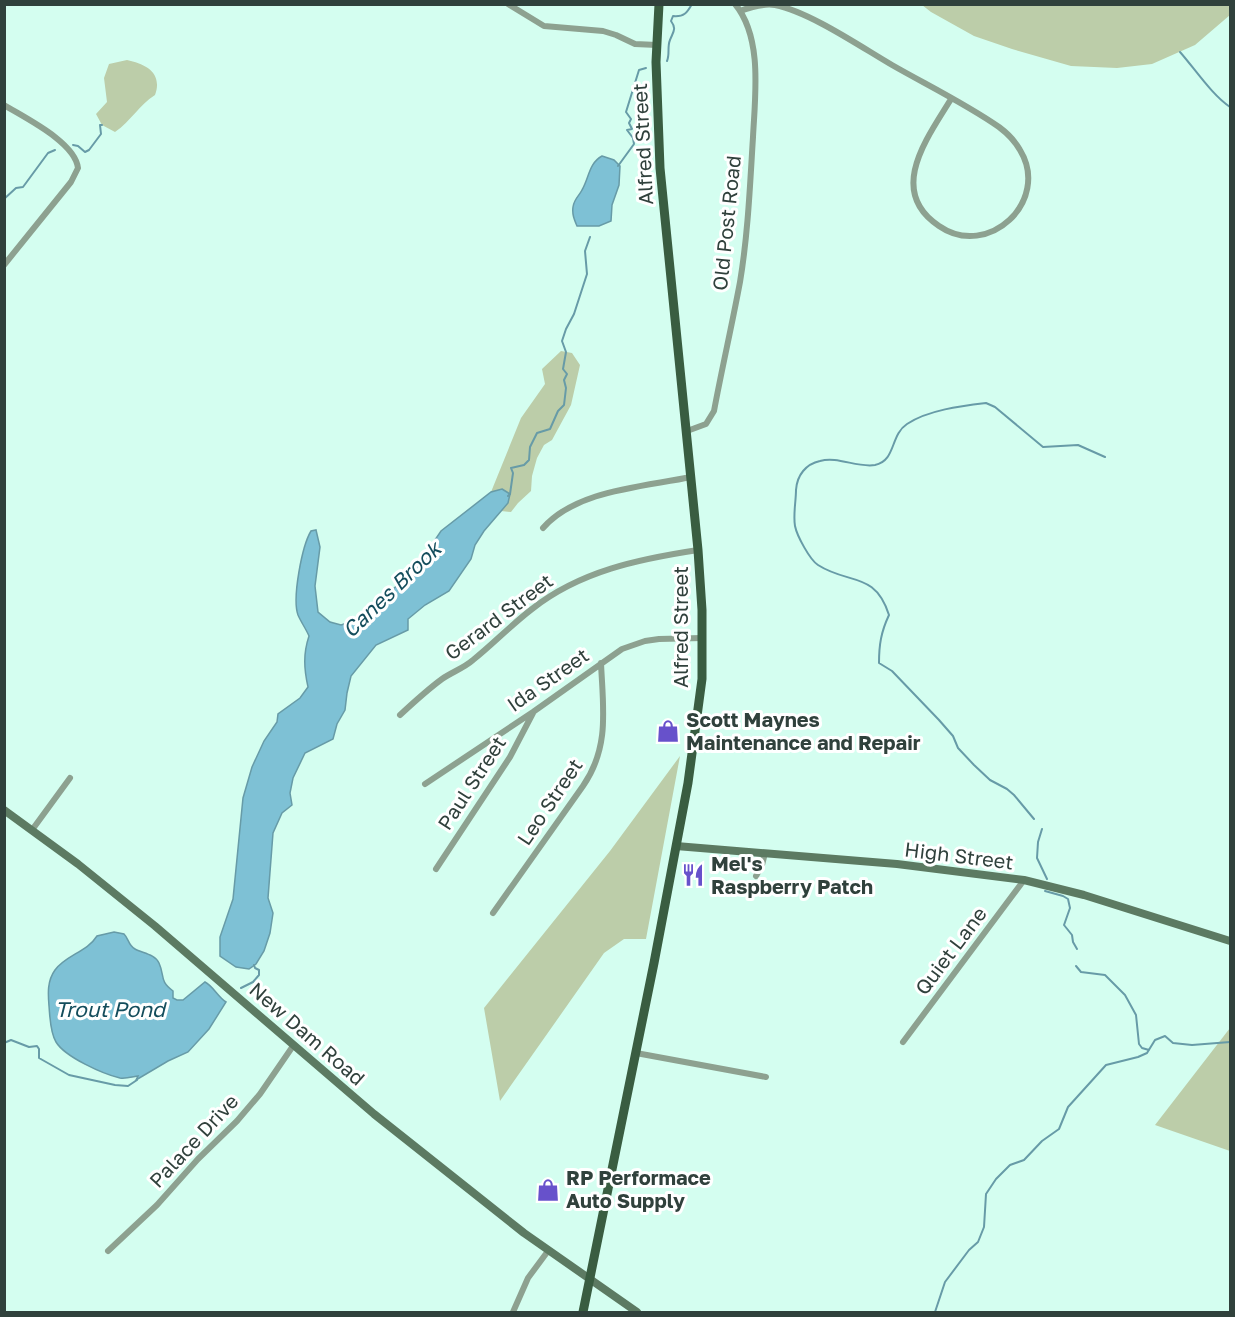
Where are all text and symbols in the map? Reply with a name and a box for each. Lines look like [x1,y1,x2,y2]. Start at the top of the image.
street label: Alfred Street [627,83,657,206]
street label: Old Post Road [707,154,745,292]
water label: Canes Brook [337,534,447,643]
street label: Alfred Street [668,566,692,688]
street label: Gerard Street [440,568,557,665]
street label: Ida Street [502,642,593,716]
place label: Scott Maynes Maintenance and Repair [686,707,921,754]
shop icon: Scott Maynes Maintenance and Repair [655,718,681,744]
street label: Paul Street [432,731,510,834]
street label: Leo Street [512,754,587,849]
street label: High Street [903,836,1015,874]
place label: Mel's Raspberry Patch [711,851,873,898]
restaurant icon: Mel's Raspberry Patch [680,862,706,888]
street label: Quiet Lane [909,902,991,999]
street label: New Dam Road [245,977,370,1090]
water label: Trout Pond [55,996,167,1022]
street label: Palace Drive [144,1089,243,1192]
place label: RP Performace Auto Supply [566,1165,711,1212]
shop icon: RP Performace Auto Supply [535,1177,561,1203]

